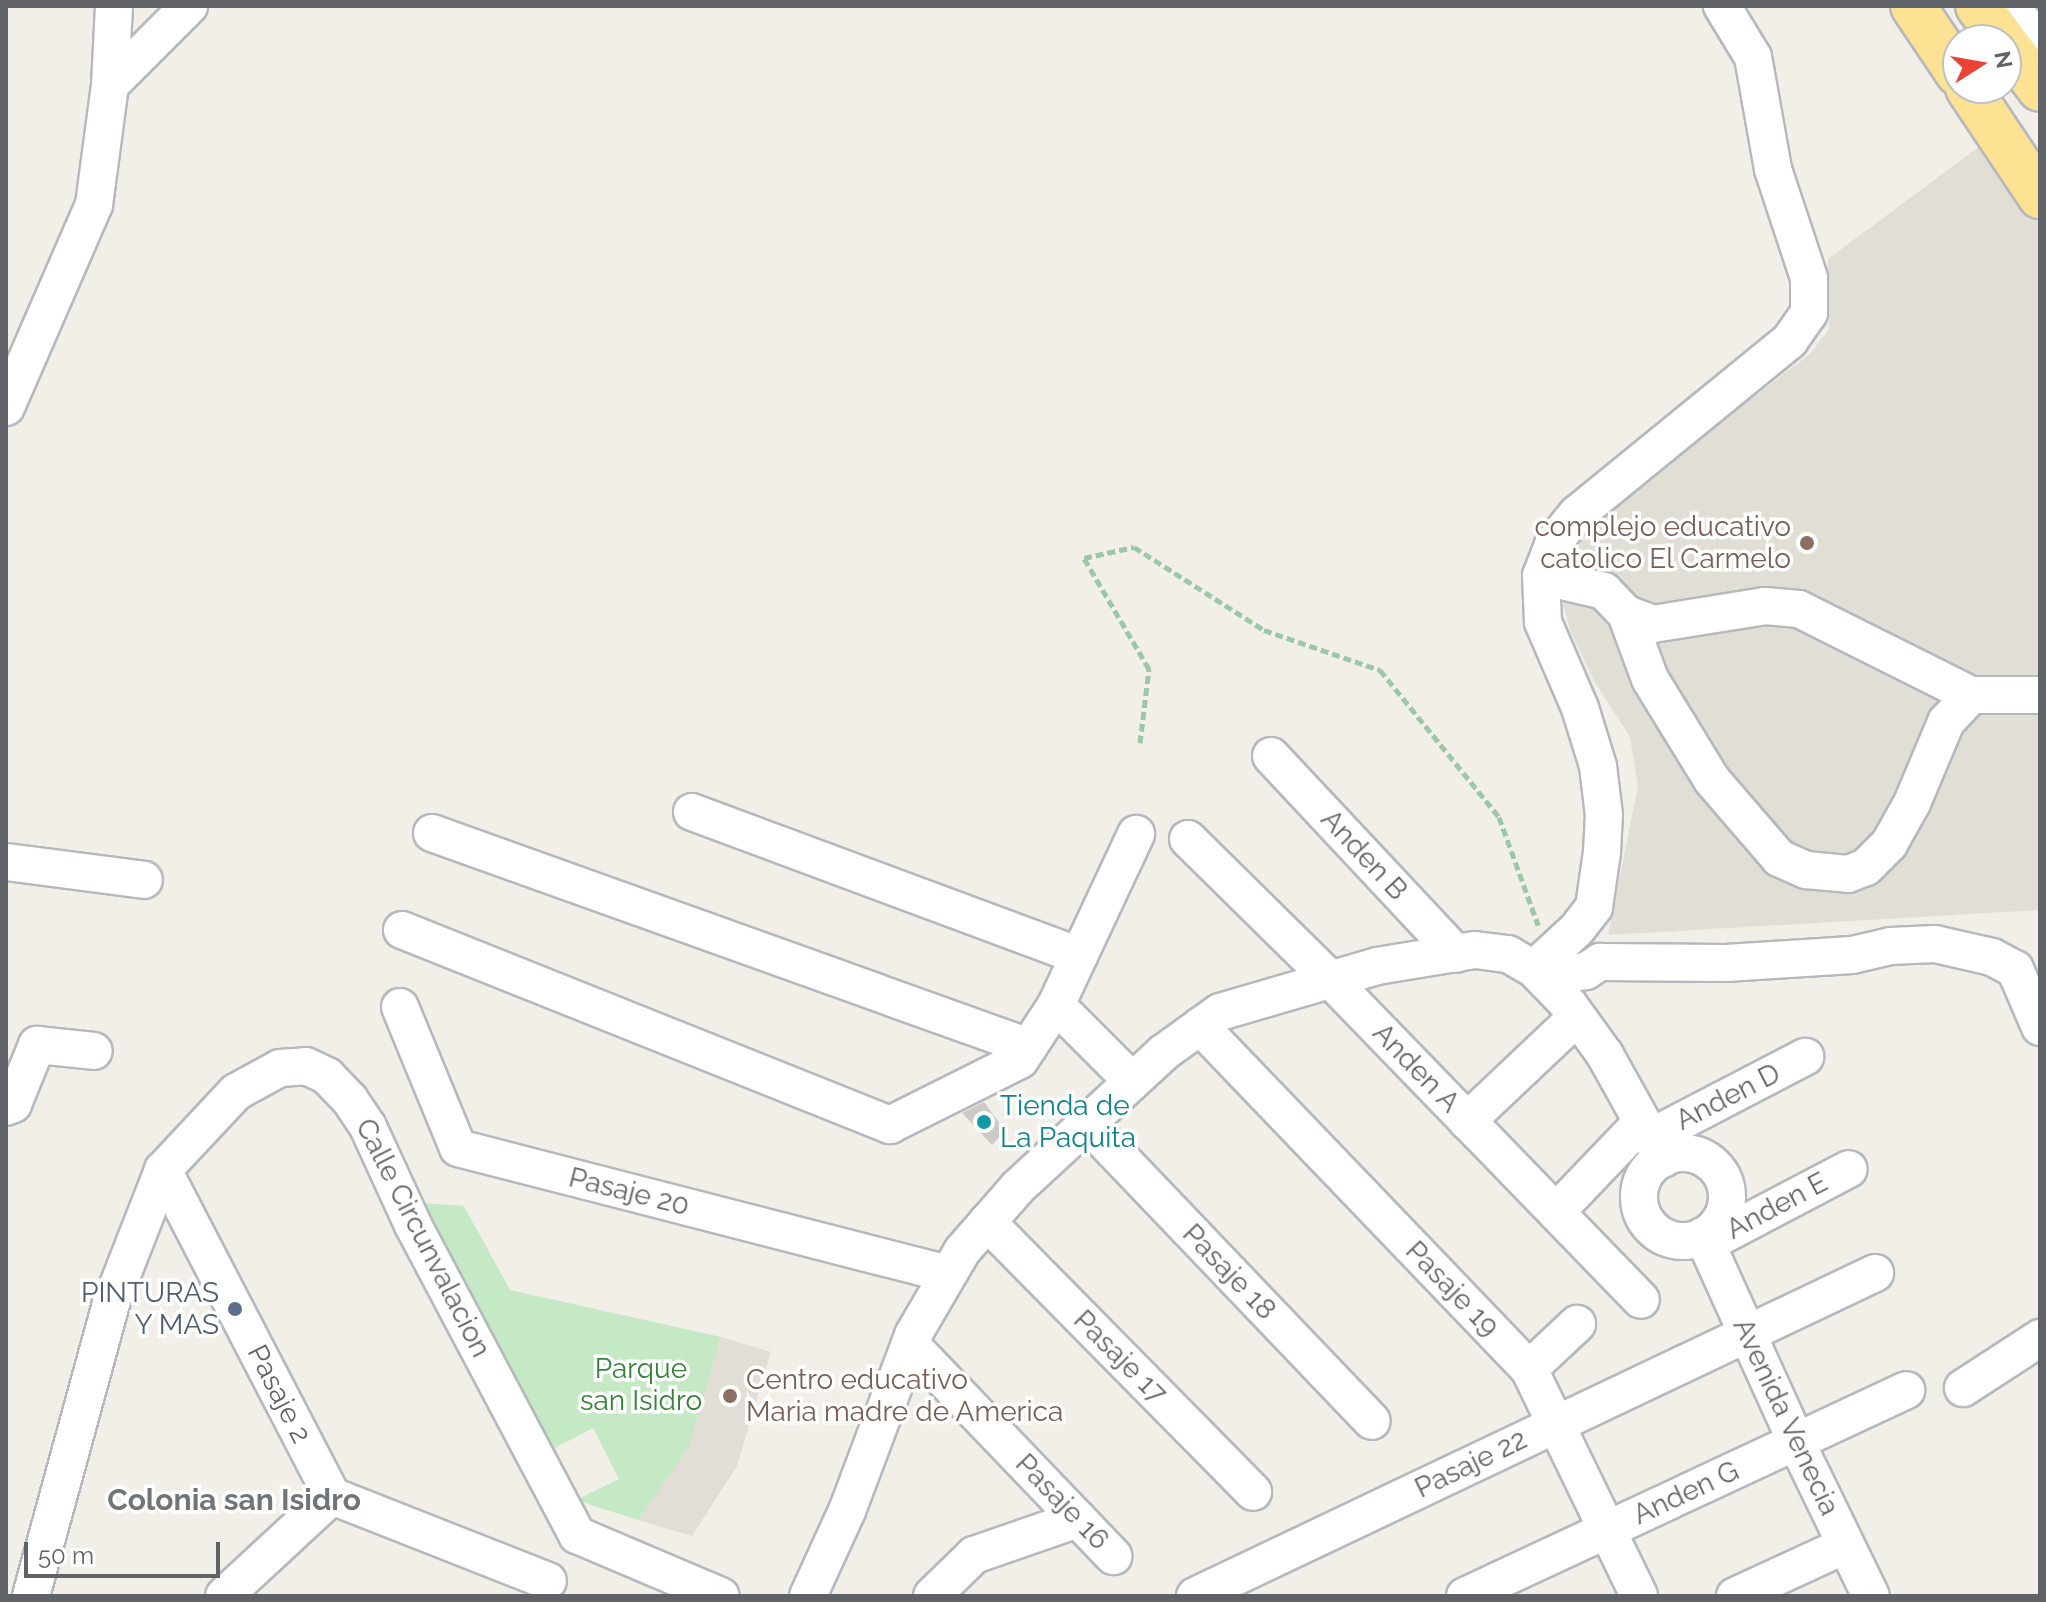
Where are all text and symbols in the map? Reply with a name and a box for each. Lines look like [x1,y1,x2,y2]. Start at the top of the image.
north arrow [1942,24,2022,104]
text: N [1989,49,2018,71]
place label: complejo educativo catolico El Carmelo [1534,510,1791,576]
marker: complejo educativo catolico El Carmelo [1798,534,1816,552]
street label: Anden B [1314,803,1414,907]
street label: Anden A [1365,1016,1467,1120]
street label: Anden D [1670,1056,1786,1138]
place label: Tienda de La Paquita [1000,1089,1136,1155]
street label: Calle Circunvalacion [348,1113,498,1363]
marker: Tienda de La Paquita [975,1113,993,1131]
street label: Pasaje 20 [565,1161,693,1223]
street label: Anden E [1721,1165,1833,1247]
street label: Pasaje 18 [1175,1217,1283,1327]
street label: Pasaje 19 [1398,1234,1506,1344]
place label: PINTURAS Y MAS [81,1276,219,1342]
marker: PINTURAS Y MAS [226,1300,244,1318]
street label: Pasaje 17 [1066,1303,1174,1411]
street label: Avenida Venecia [1726,1313,1846,1521]
street label: Pasaje 2 [240,1339,318,1449]
park label: Parque san Isidro [580,1352,702,1418]
place label: Centro educativo Maria madre de America [746,1363,1064,1429]
marker: Centro educativo Maria madre de America [721,1387,739,1405]
street label: Pasaje 22 [1410,1423,1532,1505]
street label: Pasaje 16 [1008,1447,1116,1557]
street label: Anden G [1628,1454,1744,1532]
district label: Colonia san Isidro [107,1482,361,1518]
scale bar [28,1526,224,1576]
text: 50 m [38,1541,94,1570]

